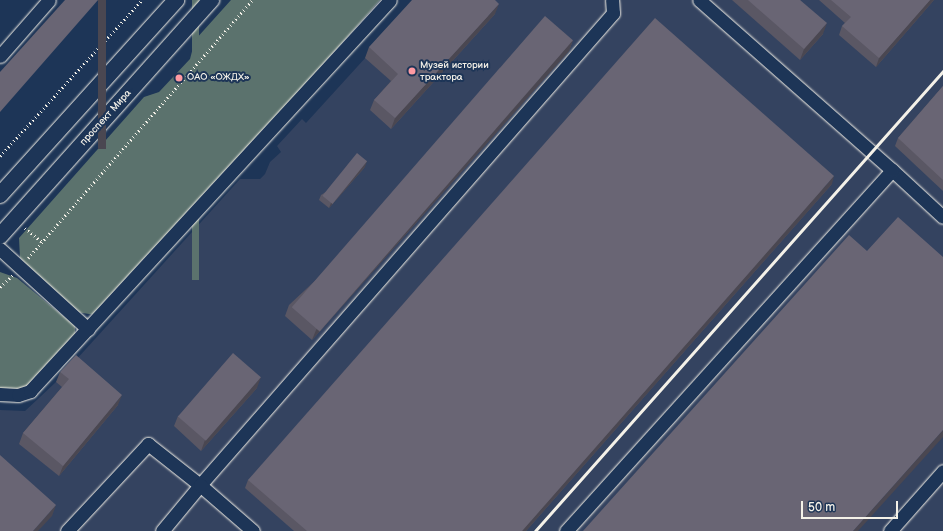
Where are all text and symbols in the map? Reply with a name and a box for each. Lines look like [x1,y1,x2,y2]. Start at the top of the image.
place label: Музей истории трактора [420,59,489,82]
marker: Музей истории трактора [407,66,417,76]
place label: ОАО «ОЖДХ» [187,72,250,84]
marker: ОАО «ОЖДХ» [174,73,184,83]
street label: проспект Мира [78,88,134,148]
scale bar [803,493,900,519]
text: 50 m [808,500,835,515]

